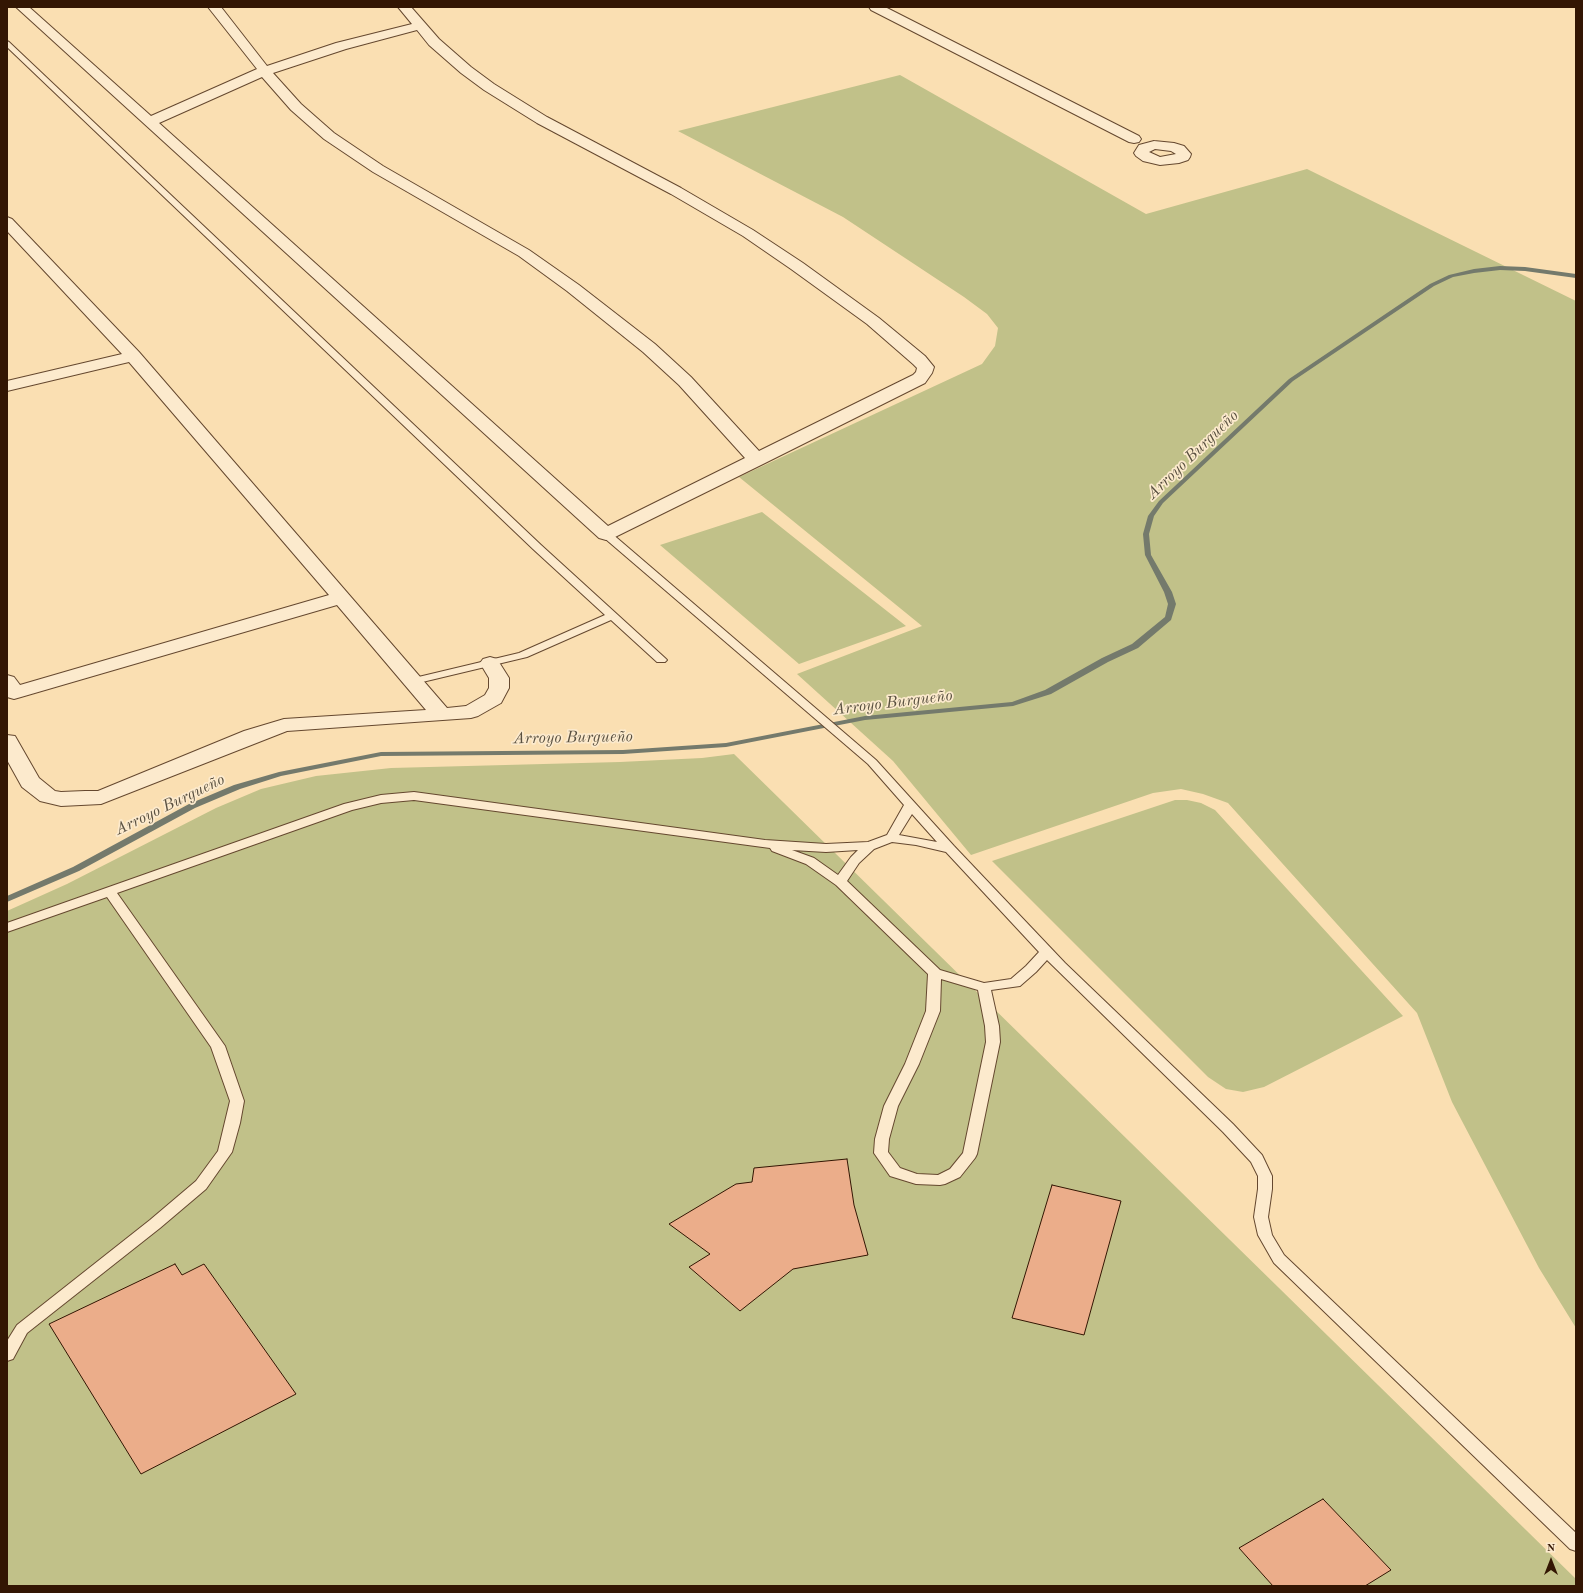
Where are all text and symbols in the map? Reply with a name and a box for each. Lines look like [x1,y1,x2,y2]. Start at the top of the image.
water label: Arroyo Burgueño [1143,406,1243,504]
water label: Arroyo Burgueño [832,686,954,720]
water label: Arroyo Burgueño [513,727,633,749]
water label: Arroyo Burgueño [112,770,228,840]
north arrow [1531,1541,1571,1581]
text: N [1547,1543,1555,1554]

